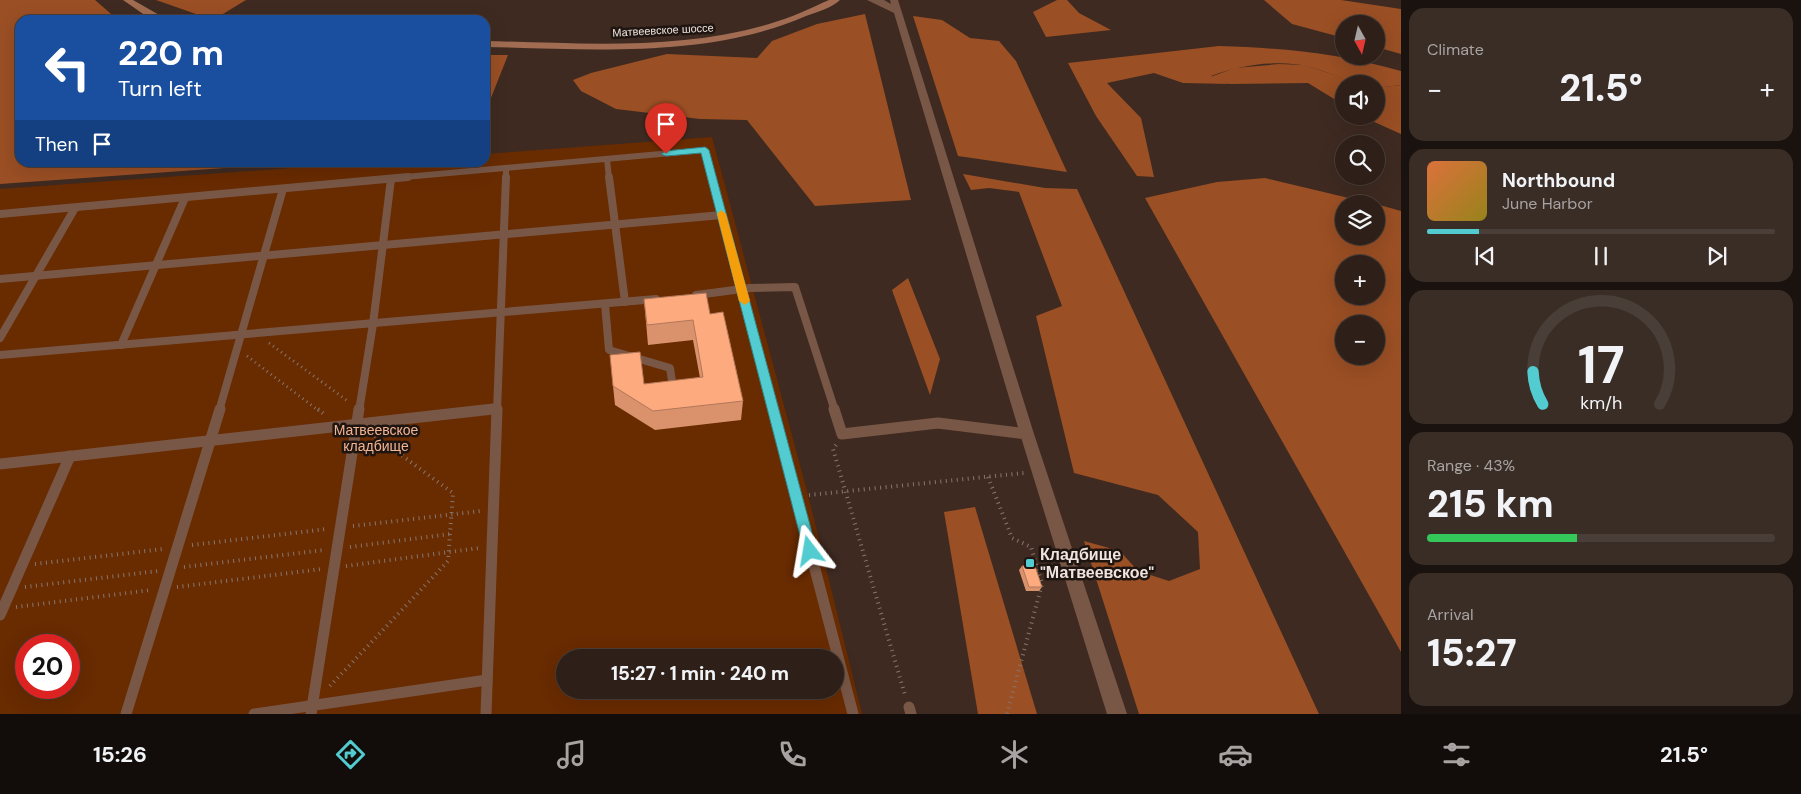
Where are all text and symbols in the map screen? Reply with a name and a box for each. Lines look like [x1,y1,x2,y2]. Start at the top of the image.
north arrow [1335,15,1385,65]
map controls [1335,15,1385,365]
street label: Матвеевское шоссе [612,20,714,40]
text: 220 m [118,30,224,76]
icon: left [35,35,100,100]
text: Climate [1427,39,1484,60]
text: 21.5° [1559,63,1643,113]
text: − [1427,71,1442,108]
text: + [1760,71,1775,108]
text: Turn left [118,74,202,103]
button: sound [1335,75,1385,125]
pin [645,103,687,154]
icon: arrive [652,110,680,138]
icon: arrive [88,130,116,158]
text: Then [35,132,78,157]
button: search [1335,135,1385,185]
text: Northbound [1502,168,1615,193]
text: June Harbor [1502,193,1593,214]
button: layers [1335,195,1385,245]
icon: previous [1471,242,1499,270]
icon: pause [1587,242,1615,270]
icon: next [1703,242,1731,270]
button: + [1335,255,1385,305]
button: − [1335,315,1385,365]
text: 17 [1578,331,1624,399]
text: km/h [1580,391,1622,415]
park label: Матвеевское кладбище [334,421,419,455]
text: Range · 43% [1427,455,1515,476]
text: 215 km [1427,479,1554,529]
position arrow [783,524,835,576]
place label: Кладбище "Матвеевское" [1040,544,1154,583]
marker: Кладбище "Матвеевское" [1024,557,1036,569]
text: Arrival [1427,604,1474,625]
text: 15:27 [1427,628,1517,678]
speed limit sign: 20 [15,634,80,699]
text: 15:27 · 1 min · 240 m [611,661,789,686]
icon: directions [333,737,368,772]
icon: music [554,737,589,772]
icon: phone [775,737,810,772]
icon: climate [997,737,1032,772]
icon: car [1218,737,1253,772]
icon: filters [1439,737,1474,772]
text: 15:26 [93,740,147,769]
text: 21.5° [1660,740,1708,769]

